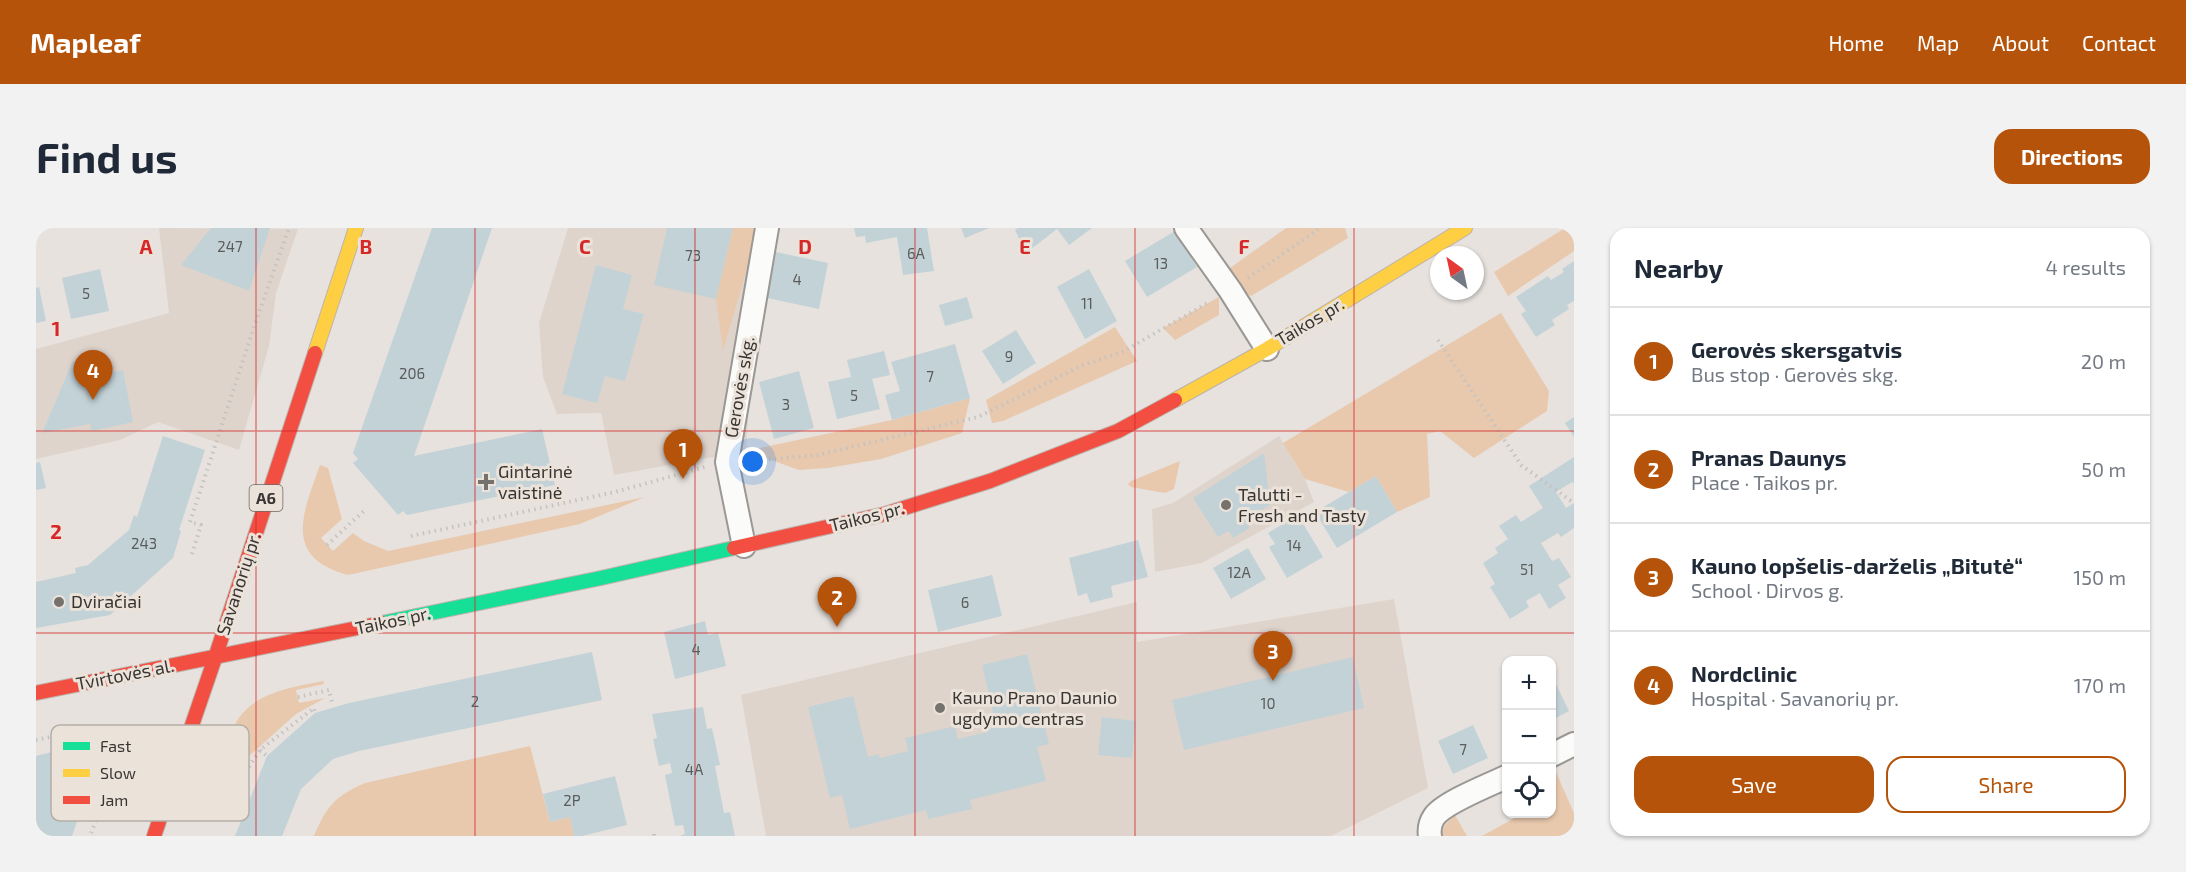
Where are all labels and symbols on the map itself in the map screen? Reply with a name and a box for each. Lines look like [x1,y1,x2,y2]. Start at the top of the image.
text: A [139,234,153,258]
text: B [360,234,372,258]
text: C [579,234,591,258]
text: D [798,234,812,258]
text: E [1019,234,1031,258]
text: F [1238,234,1250,258]
house number: 247 [217,237,243,255]
house number: 6A [907,244,926,262]
house number: 73 [685,246,701,264]
north arrow [1430,246,1484,300]
house number: 13 [1154,254,1168,272]
house number: 4 [792,270,802,288]
house number: 5 [82,284,90,302]
street label: Taikos pr. [1271,292,1348,350]
house number: 11 [1081,294,1093,312]
text: 1 [52,316,60,340]
street label: Gerovės skg. [719,334,759,439]
house number: 9 [1005,347,1013,365]
pin: 4 [74,350,112,400]
house number: 206 [399,364,425,382]
house number: 7 [926,367,934,385]
house number: 5 [850,386,858,404]
house number: 3 [782,395,790,413]
pin: 1 [664,430,702,479]
your location [738,447,767,476]
place label: Gintarinė vaistinė [498,460,573,503]
marker: Gintarinė vaistinė [479,475,493,489]
place label: Talutti - Fresh and Tasty [1238,483,1367,526]
road number: A6 [250,485,282,511]
street label: Taikos pr. [827,496,906,536]
marker: Talutti - Fresh and Tasty [1219,498,1233,512]
text: 2 [50,519,62,543]
street label: Savanorių pr. [211,530,265,638]
house number: 243 [131,534,157,552]
house number: 14 [1286,536,1302,554]
house number: 51 [1520,560,1534,578]
house number: 12A [1227,563,1252,581]
pin: 2 [818,578,856,627]
place label: Dviračiai [71,590,142,612]
house number: 6 [961,593,969,611]
marker: Dviračiai [52,595,66,609]
street label: Taikos pr. [353,601,432,639]
pin: 3 [1254,632,1292,681]
house number: 4 [691,640,701,658]
street label: Tvirtovės al. [74,654,175,694]
place label: Kauno Prano Daunio ugdymo centras [952,686,1117,729]
house number: 2 [471,692,479,710]
house number: 10 [1260,694,1276,712]
marker: Kauno Prano Daunio ugdymo centras [933,701,947,715]
legend [51,725,249,821]
text: Fast [100,736,131,755]
house number: 7 [1459,740,1467,758]
house number: 4A [685,760,704,778]
text: Slow [100,763,136,782]
text: Jam [100,790,128,809]
house number: 2P [563,791,581,809]

